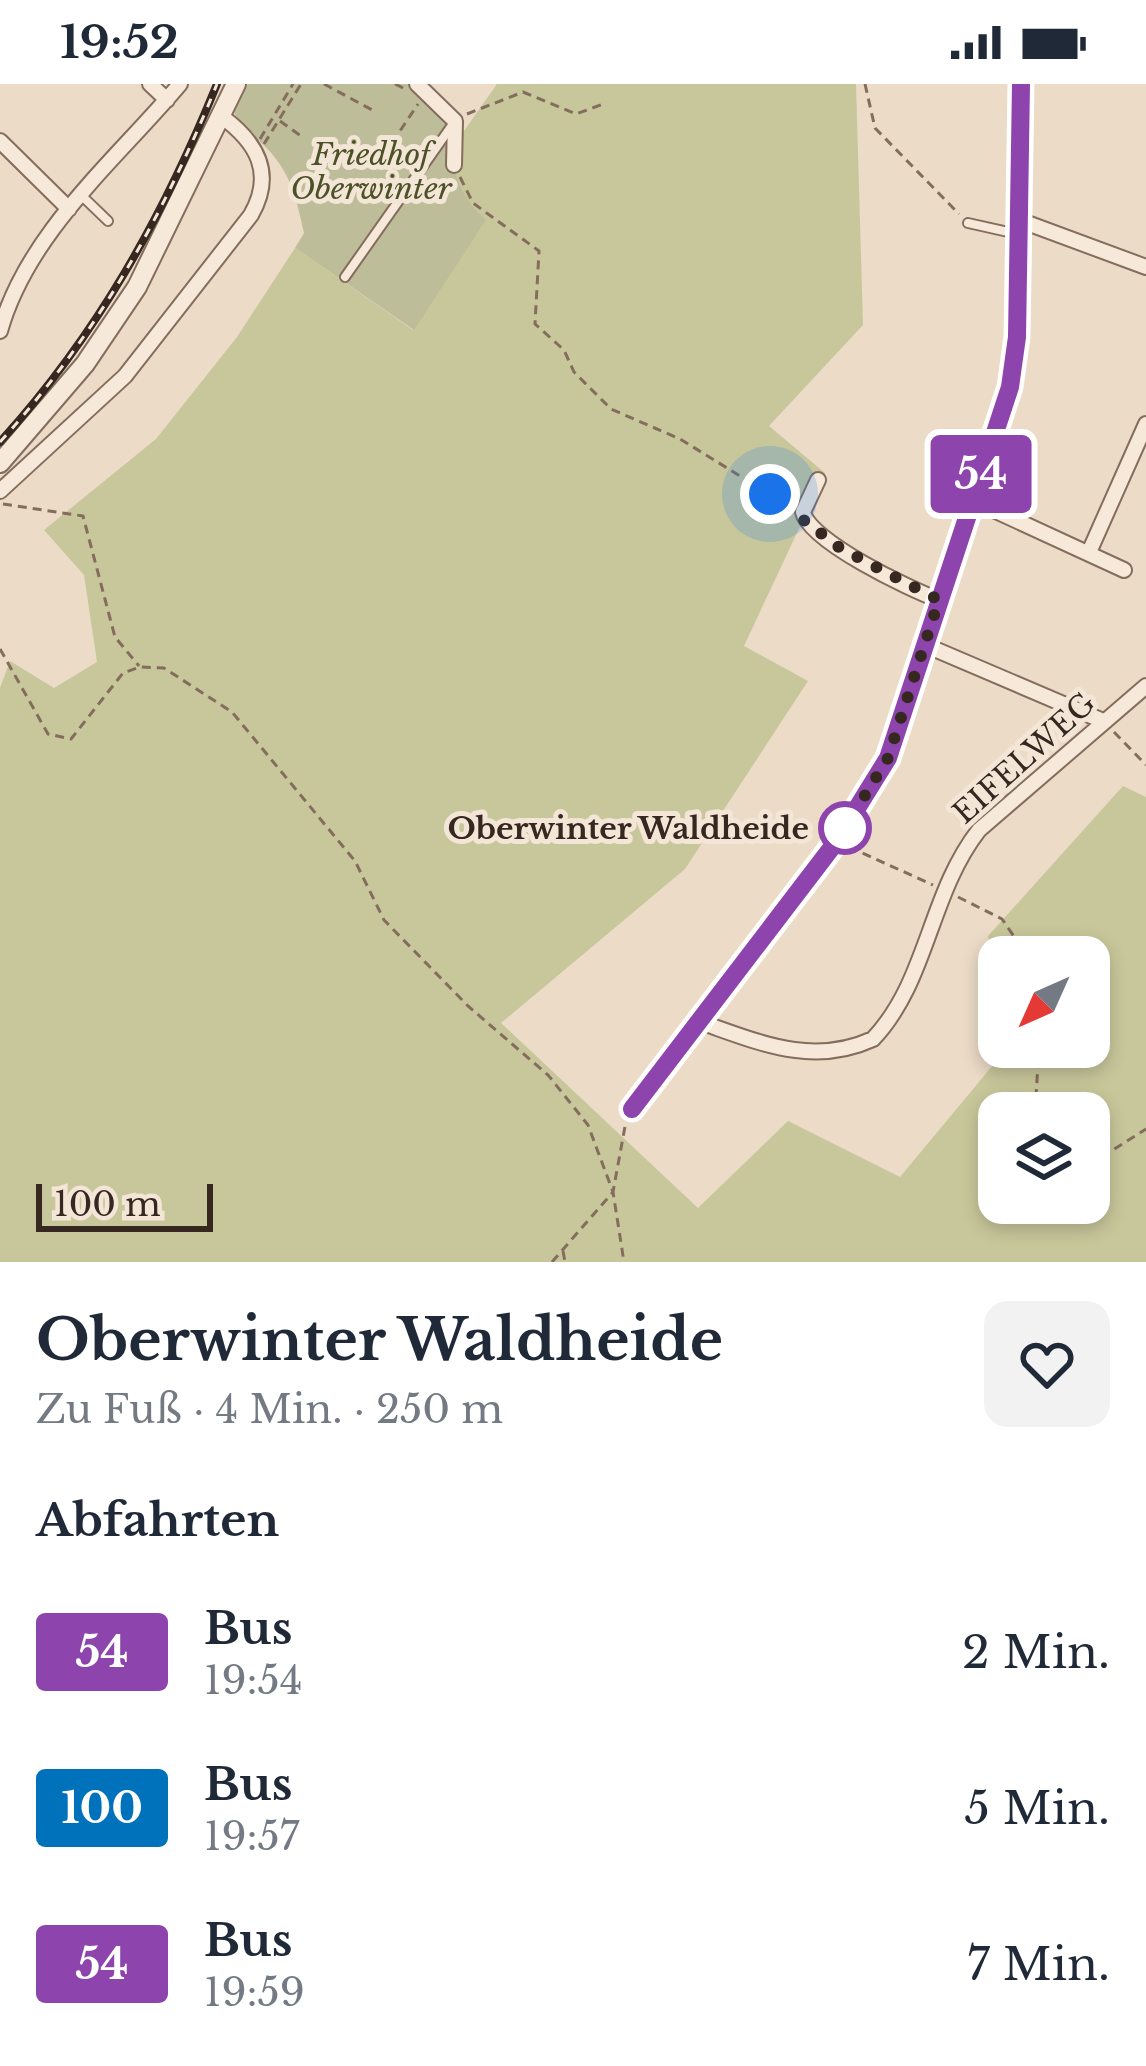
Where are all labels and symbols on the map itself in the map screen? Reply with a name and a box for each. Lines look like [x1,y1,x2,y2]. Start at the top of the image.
park label: Friedhof Oberwinter [290,136,453,207]
line badge: 54 [927,435,1035,513]
your location [740,464,800,524]
street label: EIFELWEG [945,685,1103,831]
marker: Oberwinter Waldheide [820,803,870,853]
place label: Oberwinter Waldheide [447,810,809,847]
north arrow [978,936,1110,1068]
scale bar [36,1178,213,1231]

